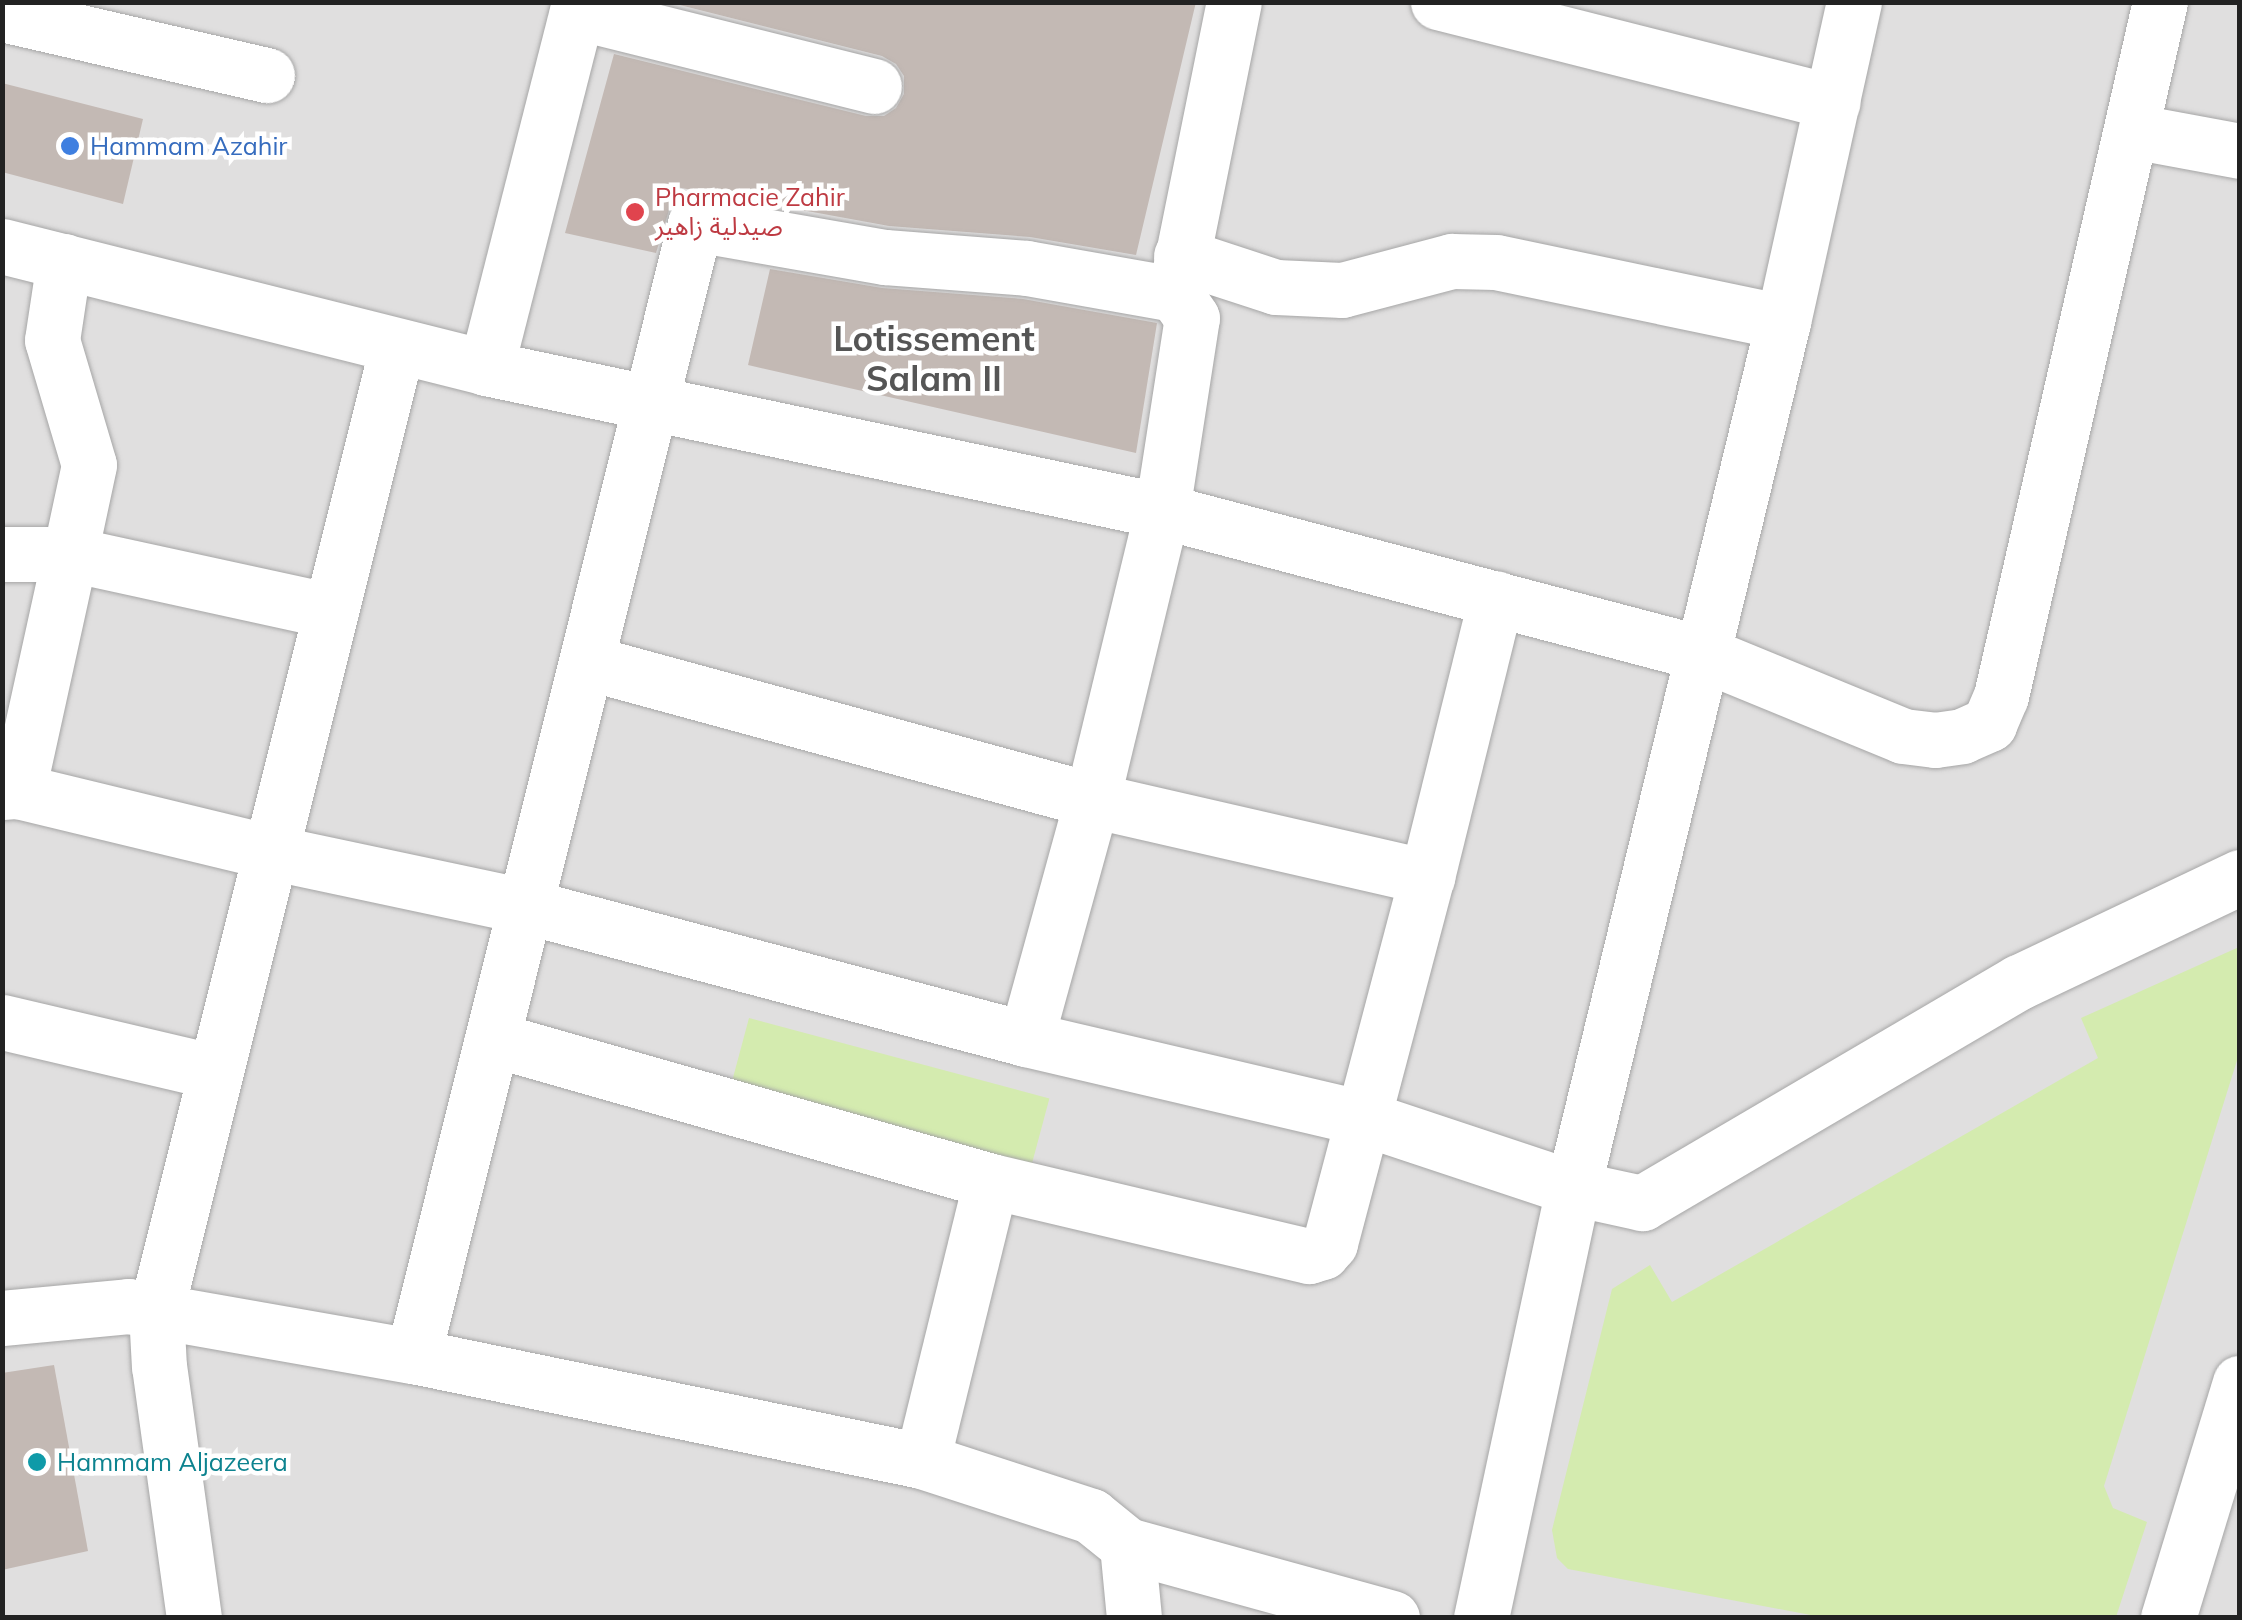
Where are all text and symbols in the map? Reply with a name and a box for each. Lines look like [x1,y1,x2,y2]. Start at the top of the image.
place label: Hammam Azahir [90,131,287,161]
marker: Hammam Azahir [59,135,81,157]
place label: Pharmacie Zahir صيدلية زاهير [655,183,845,242]
marker: Pharmacie Zahir صيدلية زاهير [624,201,646,223]
district label: Lotissement Salam II [833,317,1035,399]
place label: Hammam Aljazeera [57,1447,288,1477]
marker: Hammam Aljazeera [26,1451,48,1473]

